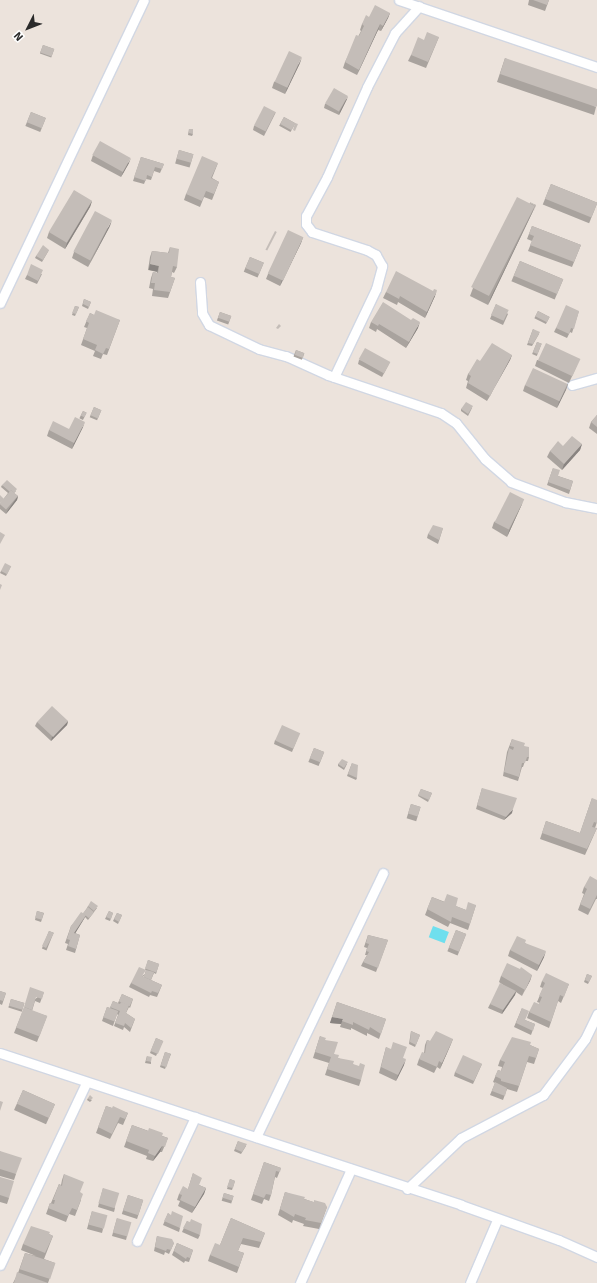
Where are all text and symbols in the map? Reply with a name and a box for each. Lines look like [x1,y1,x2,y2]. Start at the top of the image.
north arrow [8,8,48,48]
text: N [11,29,26,44]

